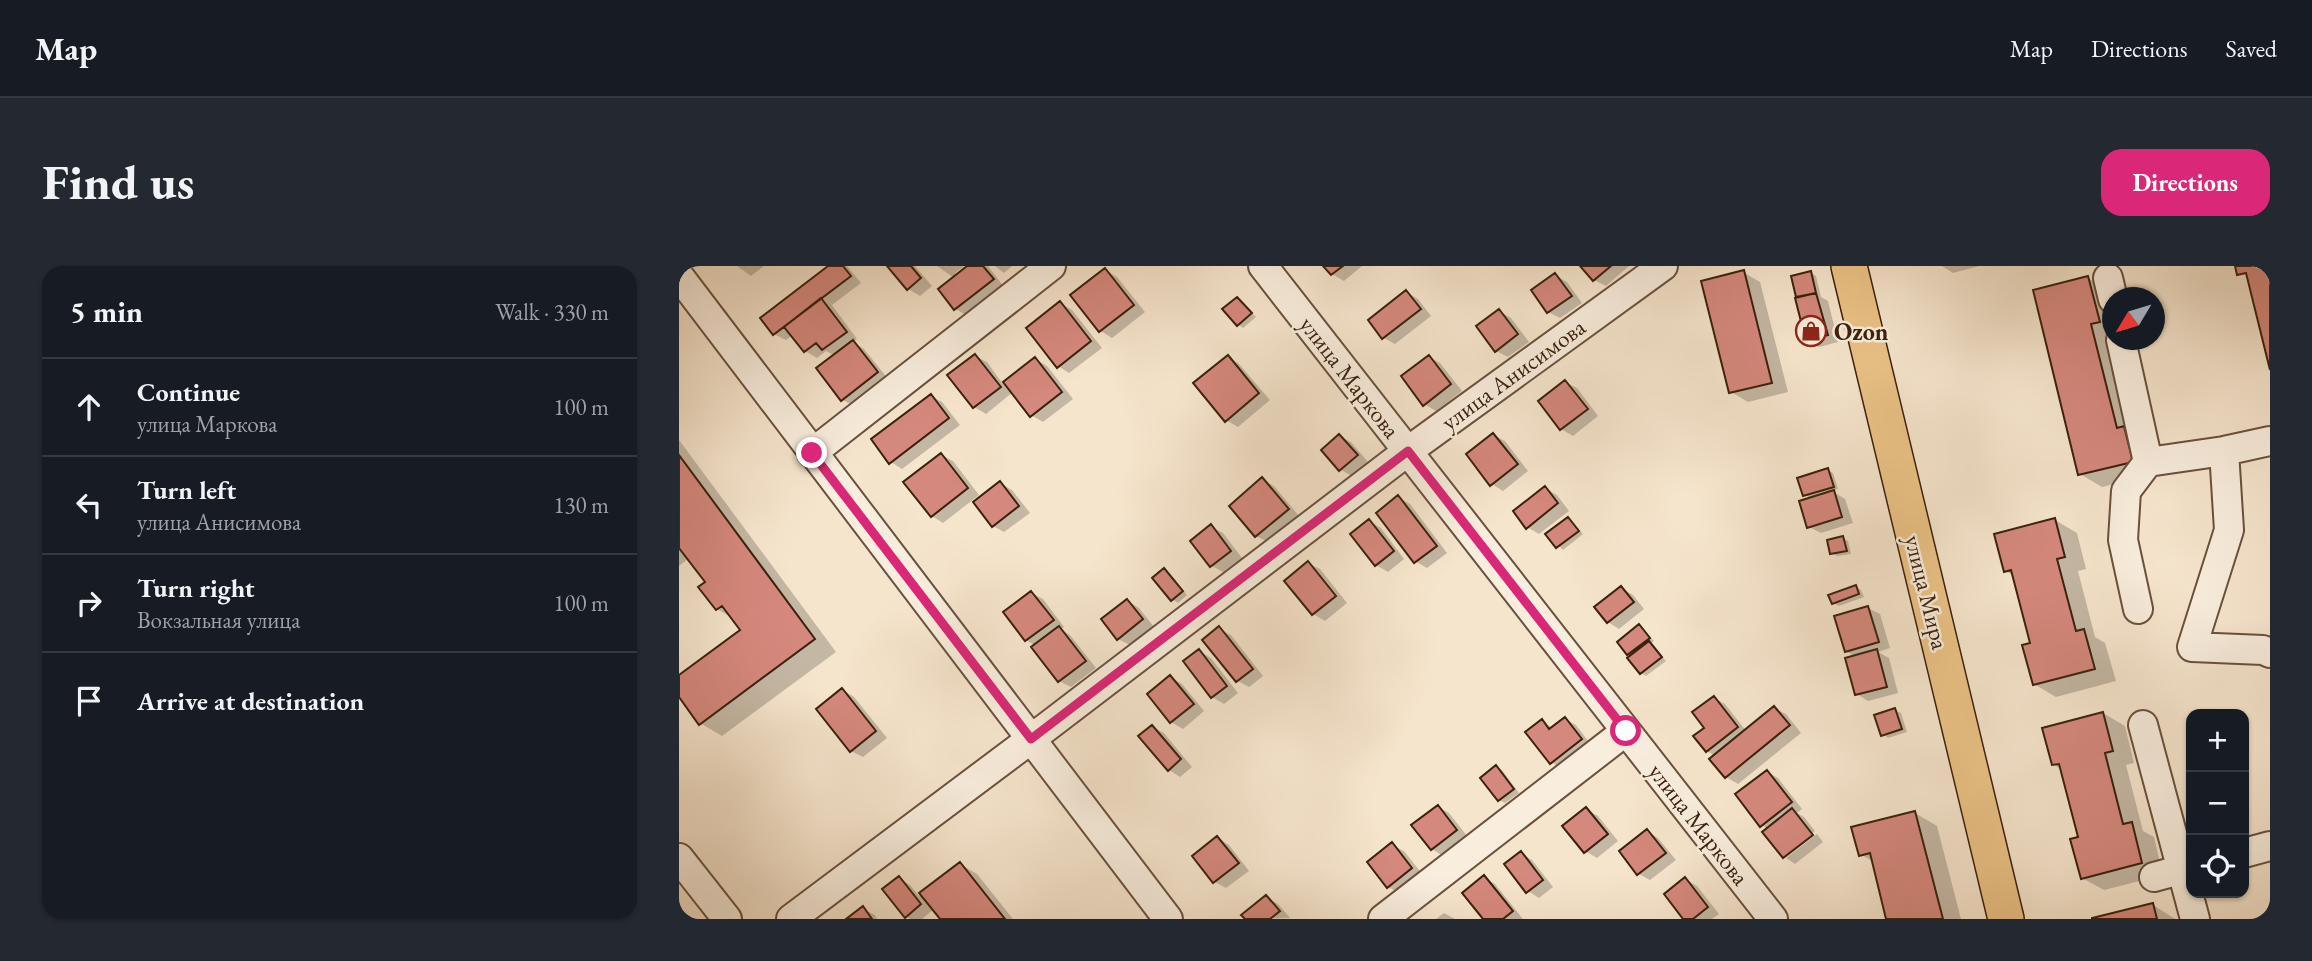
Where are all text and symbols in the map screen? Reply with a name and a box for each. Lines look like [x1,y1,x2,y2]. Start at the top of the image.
text: Map [35,27,97,70]
text: Map [2010,33,2053,64]
text: Directions [2091,33,2188,64]
text: Saved [2226,33,2277,64]
button: Directions [2101,149,2270,216]
text: Find us [42,150,194,214]
north arrow [2102,287,2165,350]
text: 5 min [70,292,143,331]
text: Walk · 330 m [495,297,609,327]
street label: улица Маркова [1293,310,1408,445]
street label: улица Анисимова [1435,311,1592,437]
shop icon: Ozon [1794,314,1828,348]
place label: Ozon [1834,316,1889,347]
text: Continue [137,375,240,409]
icon: ahead [70,388,108,426]
text: 100 m [553,392,609,422]
text: улица Маркова [137,409,278,439]
route end [796,437,827,468]
text: Turn left [137,473,236,507]
icon: left [70,486,108,524]
text: 130 m [553,490,609,520]
text: улица Анисимова [137,507,301,537]
street label: улица Мира [1898,532,1956,653]
text: Turn right [137,571,255,605]
icon: right [70,584,108,622]
text: 100 m [553,588,609,618]
text: Вокзальная улица [137,605,300,635]
icon: arrive [70,682,108,720]
text: Arrive at destination [137,684,364,718]
map controls [2186,709,2249,898]
button: + [2186,709,2249,772]
route start [1610,715,1641,746]
street label: улица Маркова [1642,757,1757,892]
button: − [2186,772,2249,835]
button: locate [2186,835,2249,898]

